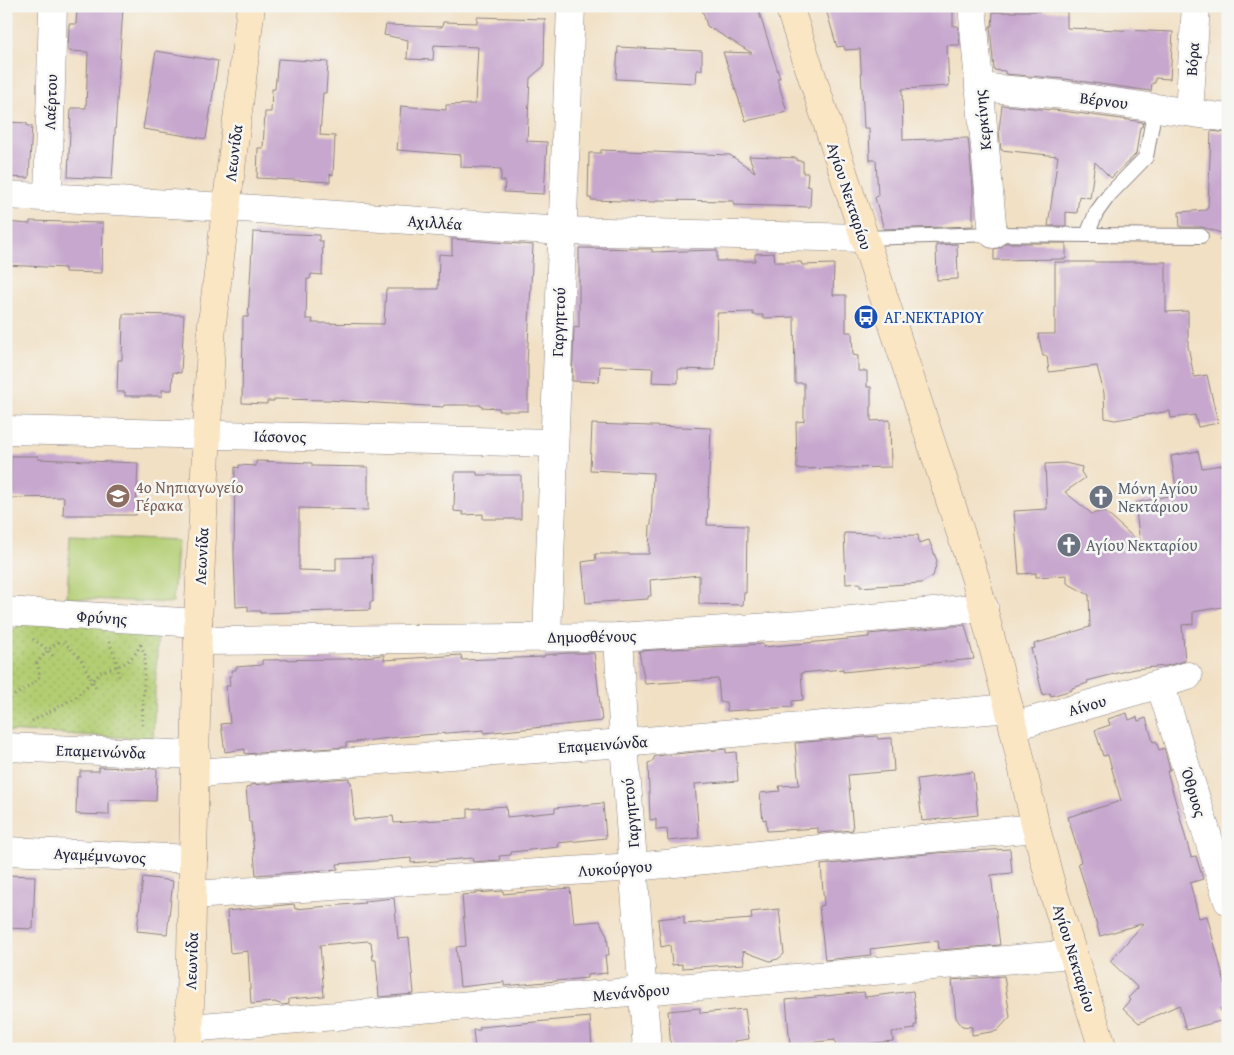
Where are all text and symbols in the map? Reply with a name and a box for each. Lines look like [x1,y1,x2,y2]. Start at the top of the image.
street label: Βόρα [1179,41,1205,77]
street label: Λαέρτου [37,74,63,130]
street label: Βέρνου [1079,85,1129,115]
street label: Κερκίνης [967,88,997,151]
street label: Λεωνίδα [218,123,248,183]
street label: Αγίου Νεκταρίου [821,139,879,253]
street label: Αχιλλέα [407,208,463,236]
street label: Γαργηττού [545,287,571,357]
bus stop icon: ΑΓ.ΝΕΚΤΑΡΙΟΥ [853,304,879,330]
place label: ΑΓ.ΝΕΚΤΑΡΙΟΥ [884,305,984,329]
street label: Ιάσονος [254,424,307,448]
place label: 4ο Νηπιαγωγείο Γέρακα [136,475,244,517]
place label: Μόνη Αγίου Νεκτάριου [1118,476,1198,518]
school or university icon: 4ο Νηπιαγωγείο Γέρακα [105,483,131,509]
church icon: Μόνη Αγίου Νεκτάριου [1088,484,1114,510]
street label: Λεωνίδα [188,526,215,585]
church icon: Αγίου Νεκταρίου [1056,532,1082,558]
place label: Αγίου Νεκταρίου [1086,533,1198,557]
street label: Φρύνης [76,603,128,631]
street label: Δημοσθένους [547,623,637,649]
street label: Αίνου [1065,688,1109,722]
street label: Επαμεινώνδα [557,729,649,759]
street label: Επαμεινώνδα [56,737,147,765]
street label: Όθρυος [1175,764,1213,820]
street label: Γαργηττού [615,777,645,849]
street label: Αγαμέμνωνος [53,841,147,869]
street label: Λυκούργου [577,853,653,883]
street label: Αγίου Νεκταρίου [1047,901,1103,1015]
street label: Λεωνίδα [178,931,204,990]
street label: Μενάνδρου [592,977,670,1007]

